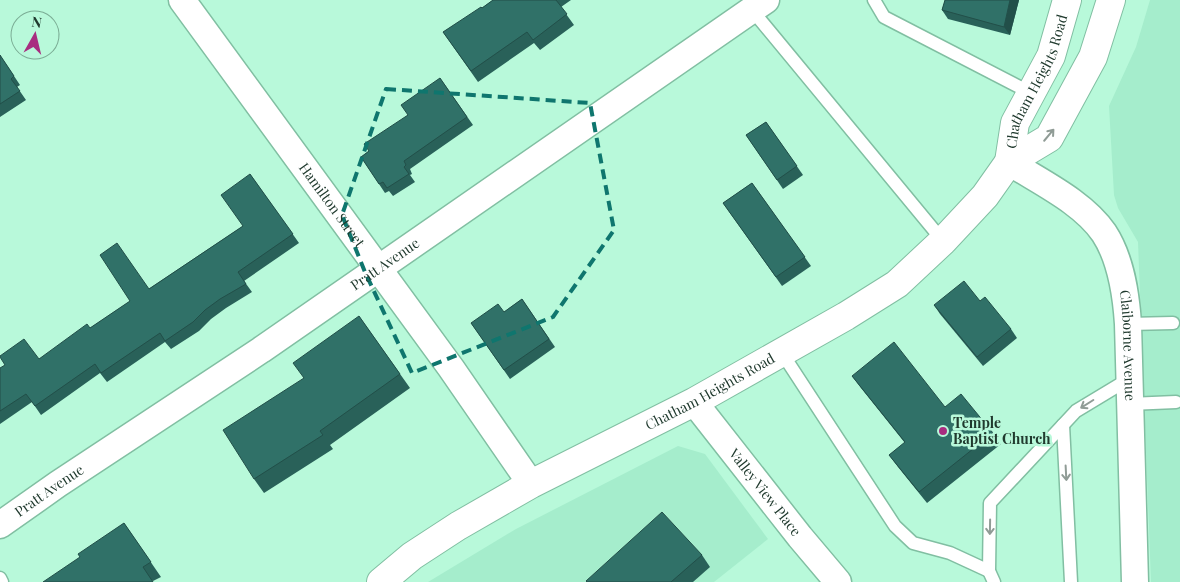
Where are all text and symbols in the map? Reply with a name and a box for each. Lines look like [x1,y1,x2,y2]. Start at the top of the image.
north arrow [10,10,60,60]
text: N [31,12,43,32]
street label: Chatham Heights Road [1001,12,1071,150]
one-way arrow [1043,129,1054,142]
street label: Hamilton Street [295,159,370,252]
street label: Pratt Avenue [346,233,423,294]
street label: Claiborne Avenue [1115,289,1140,401]
street label: Chatham Heights Road [642,348,778,434]
one-way arrow [1081,400,1095,410]
place label: Temple Baptist Church [953,413,1051,448]
marker: Temple Baptist Church [937,425,949,437]
street label: Valley View Place [725,444,806,540]
street label: Pratt Avenue [11,460,87,521]
one-way arrow [1061,465,1070,481]
one-way arrow [985,518,994,534]

